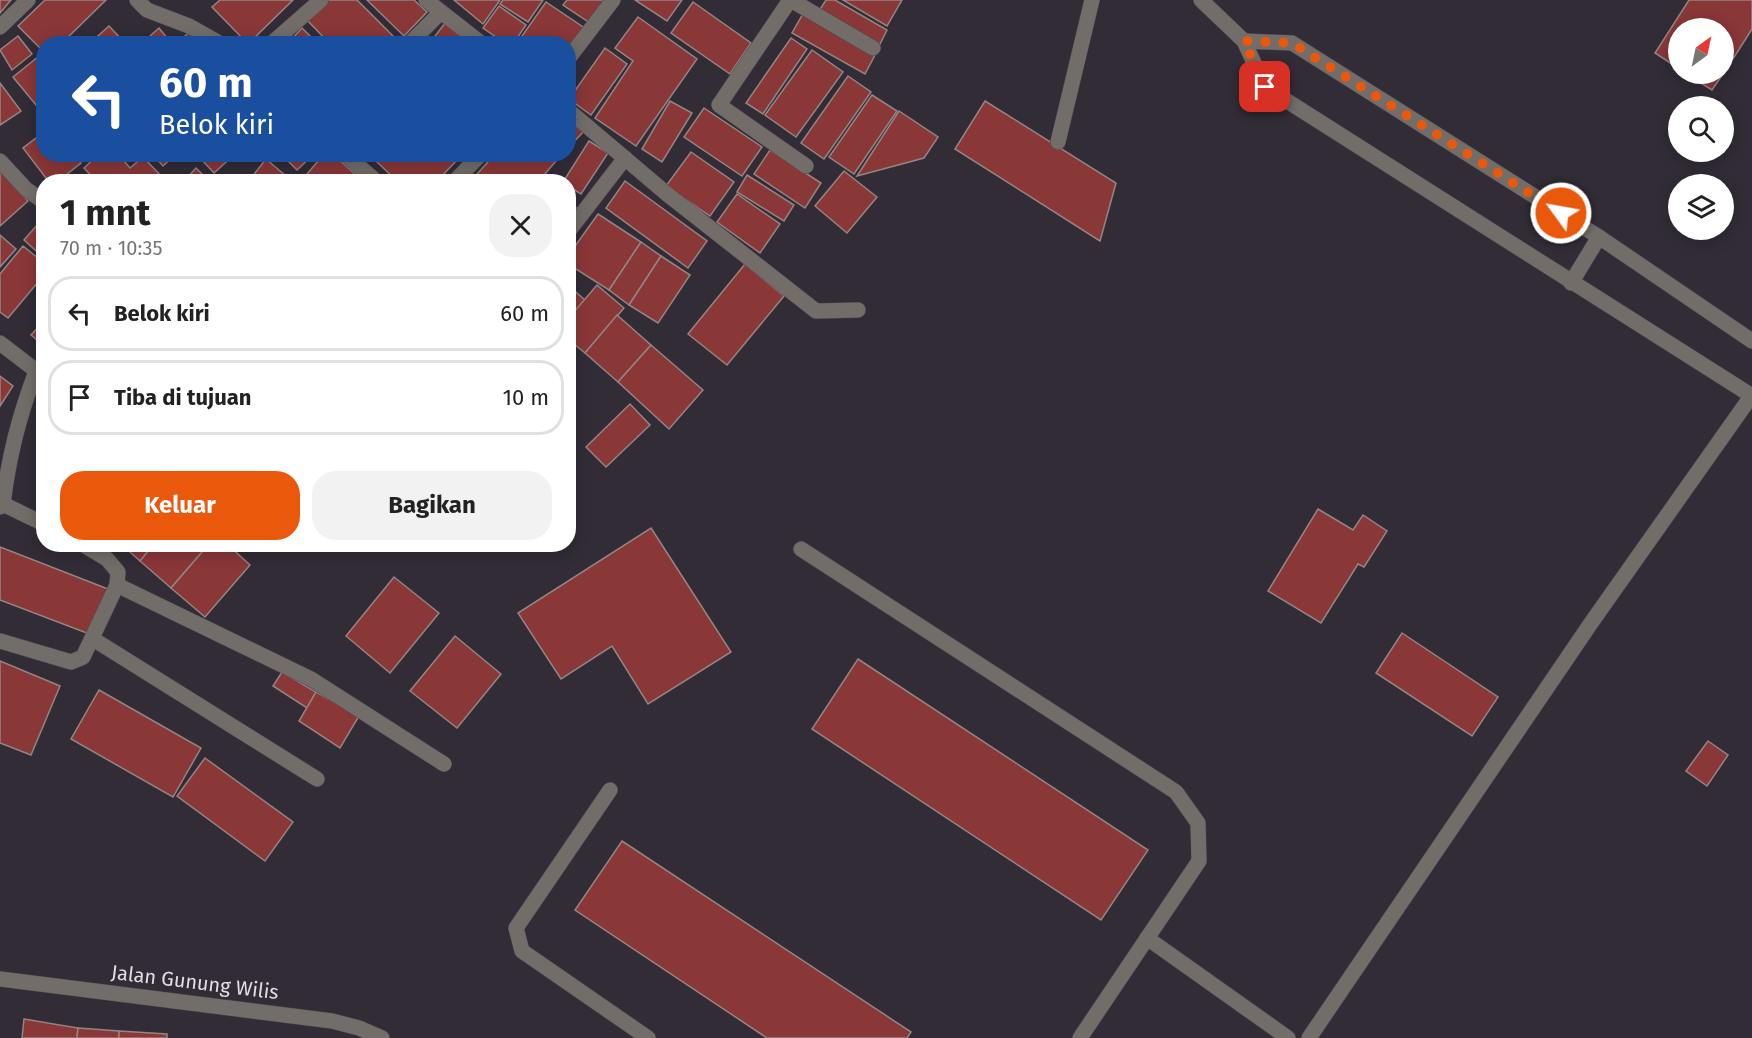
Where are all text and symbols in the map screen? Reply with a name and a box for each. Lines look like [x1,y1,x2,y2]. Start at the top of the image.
north arrow [1668,18,1734,84]
map controls [1668,18,1734,240]
text: 60 m [159,58,253,108]
icon: left [60,60,138,138]
pin [1239,61,1290,112]
icon: arrive [1248,70,1281,103]
button: search [1668,96,1734,162]
text: Belok kiri [159,109,274,141]
button: layers [1668,174,1734,240]
position arrow [1529,181,1593,245]
text: 1 mnt [60,191,150,235]
button: close [489,194,552,257]
text: 70 m · 10:35 [60,236,162,260]
icon: left [63,297,96,330]
text: Belok kiri [114,300,210,327]
text: 60 m [500,300,549,327]
icon: arrive [63,381,96,414]
text: Tiba di tujuan [114,384,251,411]
text: 10 m [503,384,549,411]
button: Keluar [60,471,300,540]
button: Bagikan [312,471,552,540]
street label: Jalan Gunung Wilis [110,960,280,1004]

